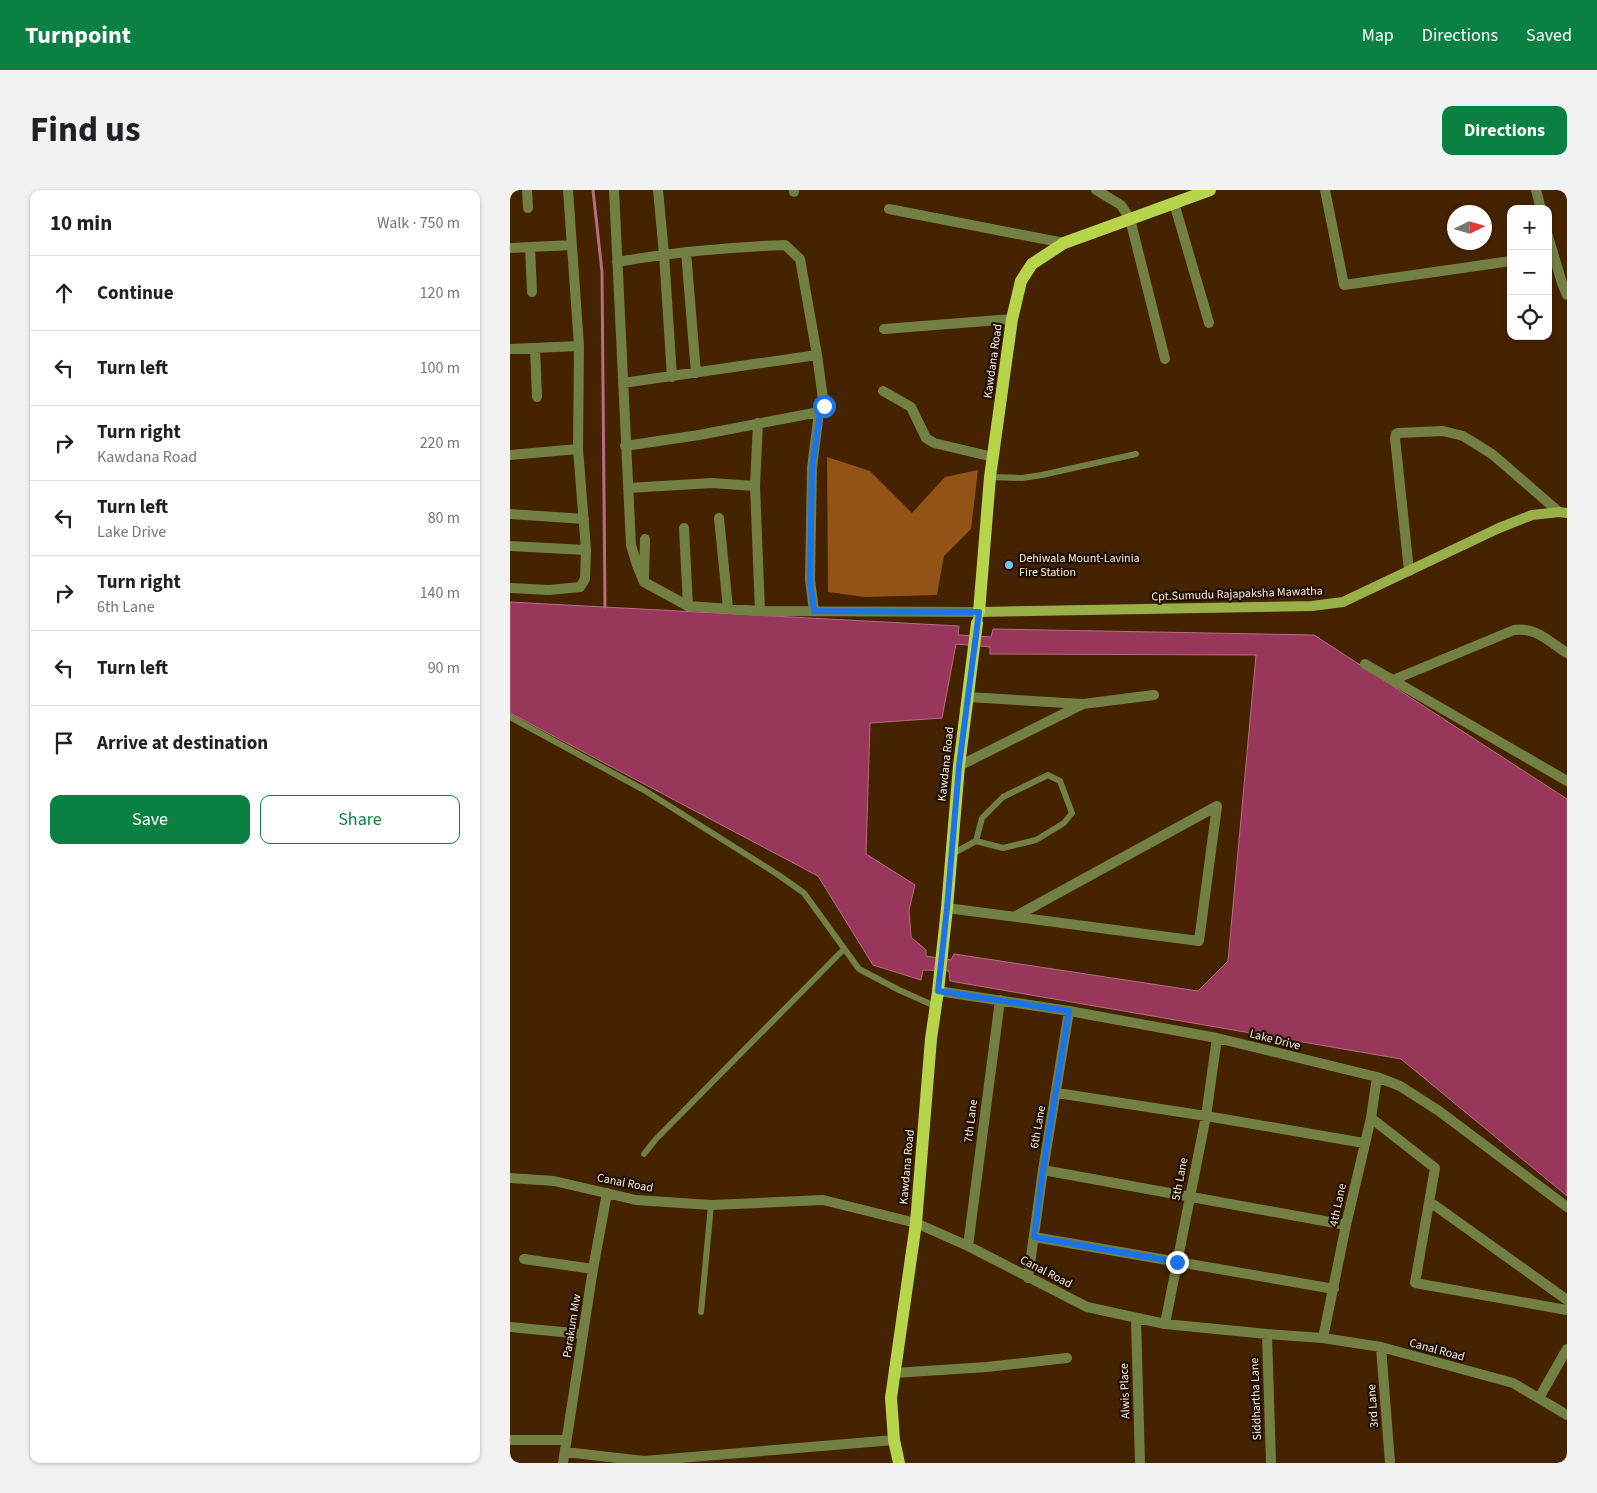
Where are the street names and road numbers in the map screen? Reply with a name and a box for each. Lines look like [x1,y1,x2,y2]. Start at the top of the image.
street label: Kawdana Road [979,323,1007,399]
street label: Cpt.Sumudu Rajapaksha Mawatha [1151,583,1323,605]
street label: Kawdana Road [934,726,958,802]
street label: Lake Drive [1248,1025,1302,1055]
street label: 7th Lane [960,1098,982,1144]
street label: 6th Lane [1026,1104,1050,1150]
street label: Kawdana Road [895,1129,919,1205]
street label: 5th Lane [1168,1156,1192,1202]
street label: Canal Road [596,1169,654,1197]
street label: 4th Lane [1325,1182,1351,1228]
street label: Canal Road [1017,1252,1075,1292]
street label: Parakum Mw [559,1293,585,1359]
street label: Canal Road [1407,1334,1467,1366]
street label: Siddhartha Lane [1246,1357,1266,1441]
street label: Alwis Place [1116,1363,1134,1419]
street label: 3rd Lane [1363,1384,1383,1428]

